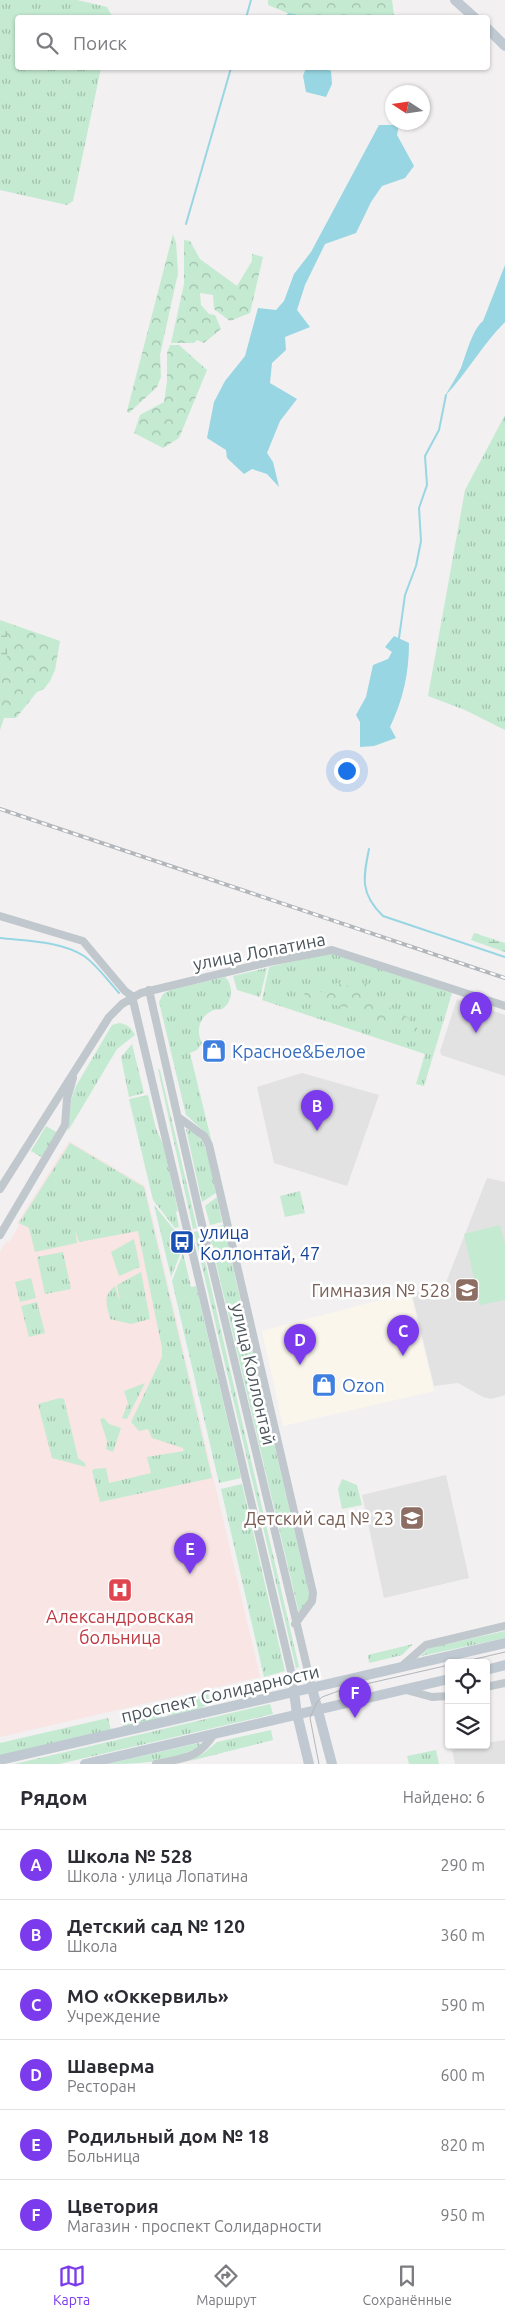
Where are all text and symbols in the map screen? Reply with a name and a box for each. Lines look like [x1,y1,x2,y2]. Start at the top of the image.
search box [15,15,490,70]
icon: search [33,29,61,57]
text: Поиск [73,32,127,54]
north arrow [385,85,430,130]
your location [334,758,360,784]
street label: улица Лопатина [191,928,327,974]
pin: A [460,992,492,1033]
shop icon: Красное&Белое [201,1038,227,1064]
place label: Красное&Белое [232,1041,366,1061]
pin: B [301,1090,333,1131]
place label: улица Коллонтай, 47 [200,1222,320,1263]
bus stop icon: улица Коллонтай, 47 [169,1229,195,1255]
school or university icon: Гимназия № 528 [454,1277,480,1303]
place label: Гимназия № 528 [312,1280,450,1300]
street label: улица Коллонтай [228,1301,280,1447]
pin: C [387,1315,419,1356]
pin: D [284,1324,316,1365]
shop icon: Ozon [311,1372,337,1398]
place label: Ozon [342,1375,385,1395]
school or university icon: Детский сад № 23 [399,1505,425,1531]
place label: Детский сад № 23 [244,1508,394,1528]
pin: E [174,1533,206,1574]
hospital icon: Александровская больница [107,1577,133,1603]
place label: Александровская больница [46,1606,194,1647]
map controls [445,1659,490,1749]
button: locate [445,1659,490,1704]
street label: проспект Солидарности [119,1660,321,1726]
pin: F [339,1677,371,1718]
button: layers [445,1704,490,1749]
text: Рядом [20,1785,88,1809]
text: Найдено: 6 [403,1788,485,1806]
text: Школа № 528 [67,1845,192,1867]
text: A [30,1856,42,1874]
text: 290 m [440,1856,485,1874]
text: Школа · улица Лопатина [67,1867,248,1885]
text: Детский сад № 120 [67,1915,245,1937]
text: B [31,1926,41,1944]
text: 360 m [440,1926,485,1944]
text: Школа [67,1937,117,1955]
text: МО «Оккервиль» [67,1985,228,2007]
text: C [31,1996,41,2014]
text: 590 m [440,1996,485,2014]
text: Учреждение [67,2007,161,2025]
text: Шаверма [67,2055,155,2077]
text: D [30,2066,42,2084]
text: 600 m [440,2066,485,2084]
text: Ресторан [67,2077,136,2095]
text: Родильный дом № 18 [67,2125,269,2147]
text: E [31,2136,41,2154]
text: 820 m [440,2136,485,2154]
text: Больница [67,2147,140,2165]
text: Цветория [67,2195,159,2217]
text: F [32,2206,41,2224]
text: 950 m [440,2206,485,2224]
text: Магазин · проспект Солидарности [67,2217,322,2235]
tab: Карта [53,2262,90,2308]
tab: Маршрут [196,2262,257,2308]
tab: Сохранённые [363,2262,452,2308]

